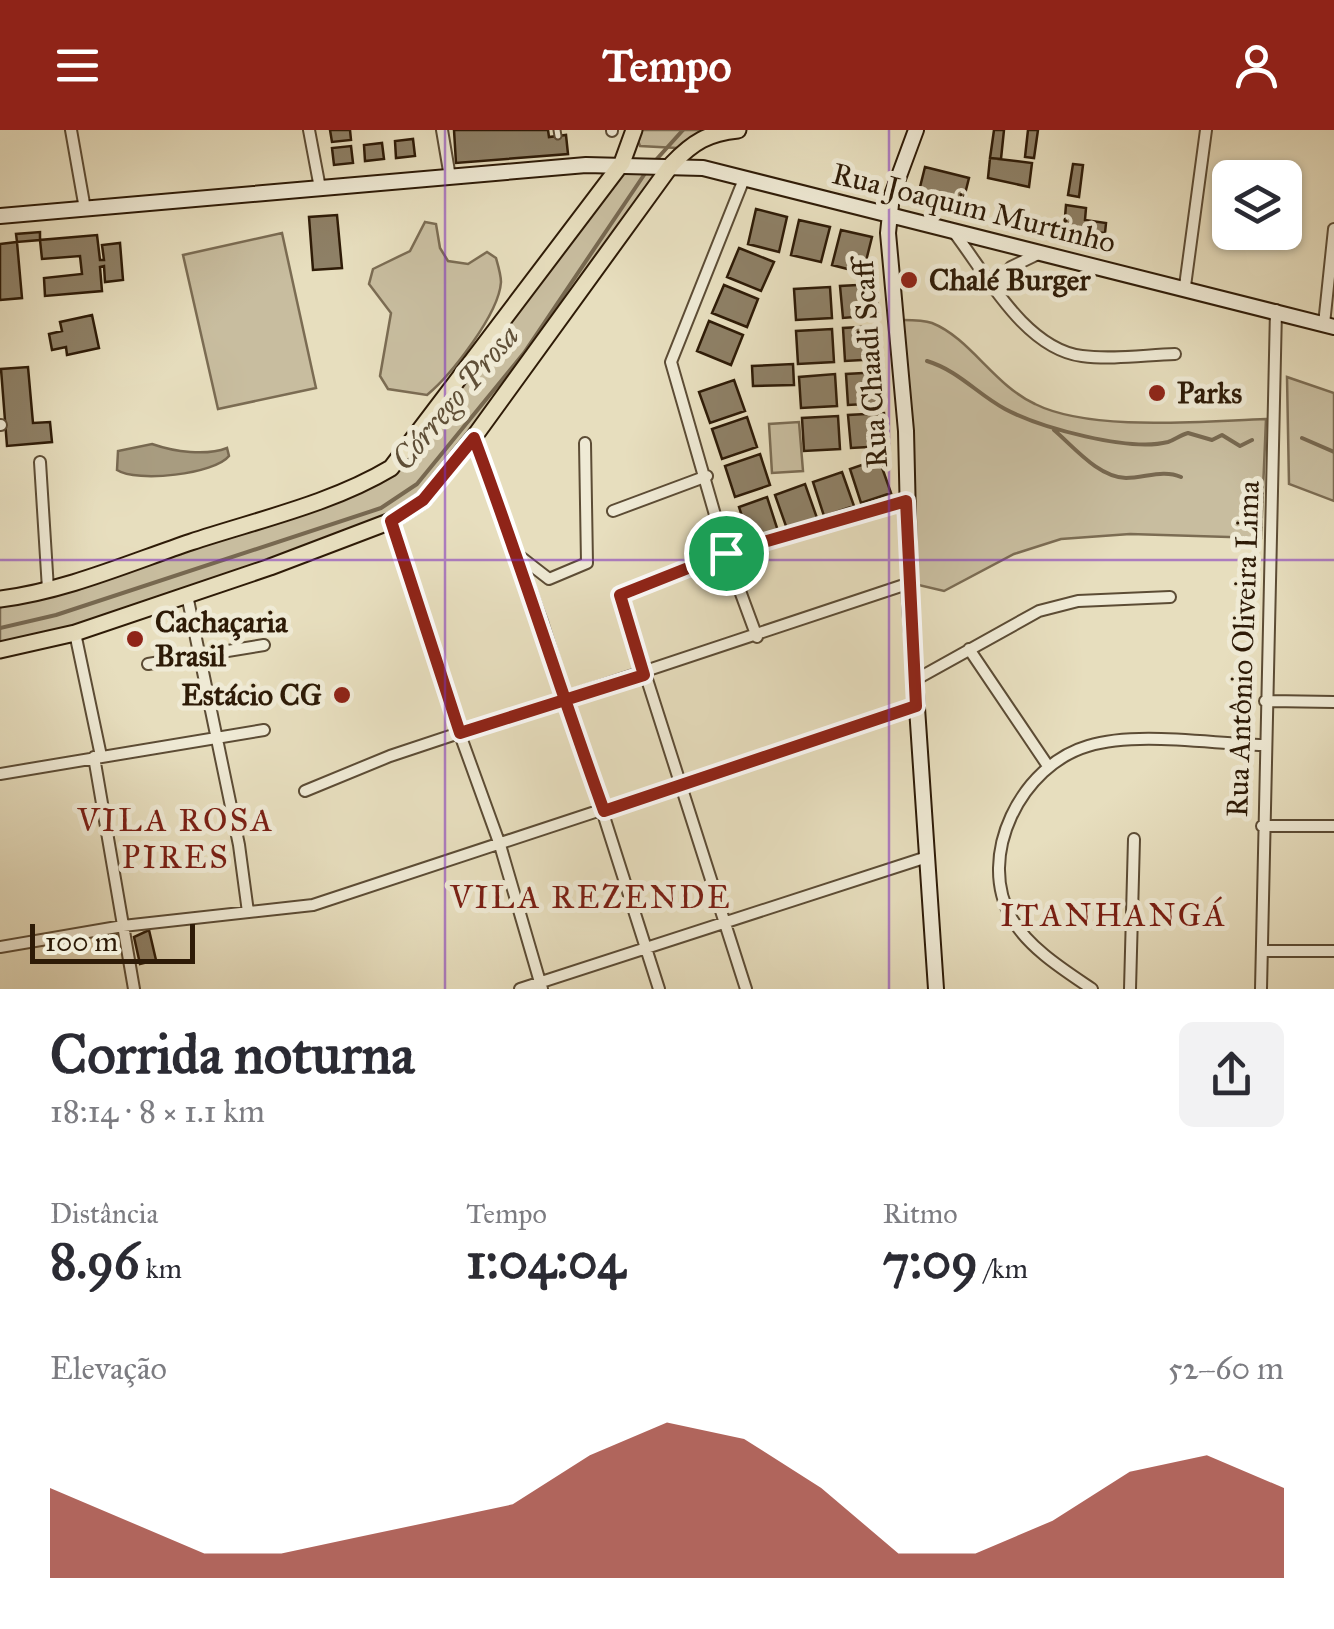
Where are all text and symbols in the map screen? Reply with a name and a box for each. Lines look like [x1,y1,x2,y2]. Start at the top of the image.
icon: menu [50,38,105,93]
text: Tempo [602,38,732,93]
icon: person [1229,38,1284,93]
street label: Rua Joaquim Murtinho [829,155,1119,261]
map controls [1212,160,1302,250]
button: layers [1212,160,1302,250]
street label: Rua Chaadi Scaff [844,254,895,469]
place label: Chalé Burger [929,262,1091,298]
marker: Chalé Burger [898,269,920,291]
water label: Córrego Prosa [383,317,527,478]
place label: Parks [1177,375,1242,411]
marker: Parks [1146,382,1168,404]
street label: Rua Antônio Oliveira Lima [1219,480,1267,818]
pin [684,511,769,596]
icon: arrive [699,526,754,581]
place label: Cachaçaria Brasil [155,604,289,674]
marker: Cachaçaria Brasil [124,628,146,650]
place label: Estácio CG [181,677,322,713]
marker: Estácio CG [331,684,353,706]
district label: VILA ROSA PIRES [76,801,275,877]
district label: VILA REZENDE [449,878,732,917]
district label: ITANHANGÁ [1000,896,1228,935]
scale bar [30,919,195,964]
text: 100 m [45,924,118,959]
text: Corrida noturna [50,1021,415,1088]
button: share [1179,1022,1284,1127]
text: 18:14 · 8 × 1.1 km [50,1092,265,1131]
text: Distância [50,1196,158,1231]
text: Tempo [466,1196,547,1231]
text: Ritmo [883,1196,958,1231]
text: 8.96 [50,1231,139,1292]
text: 1:04:04 [466,1231,625,1292]
text: 7:09 [883,1231,978,1292]
text: km [139,1251,182,1286]
text: /km [978,1251,1028,1286]
text: Elevação [50,1349,167,1388]
text: 52–60 m [1168,1349,1284,1388]

